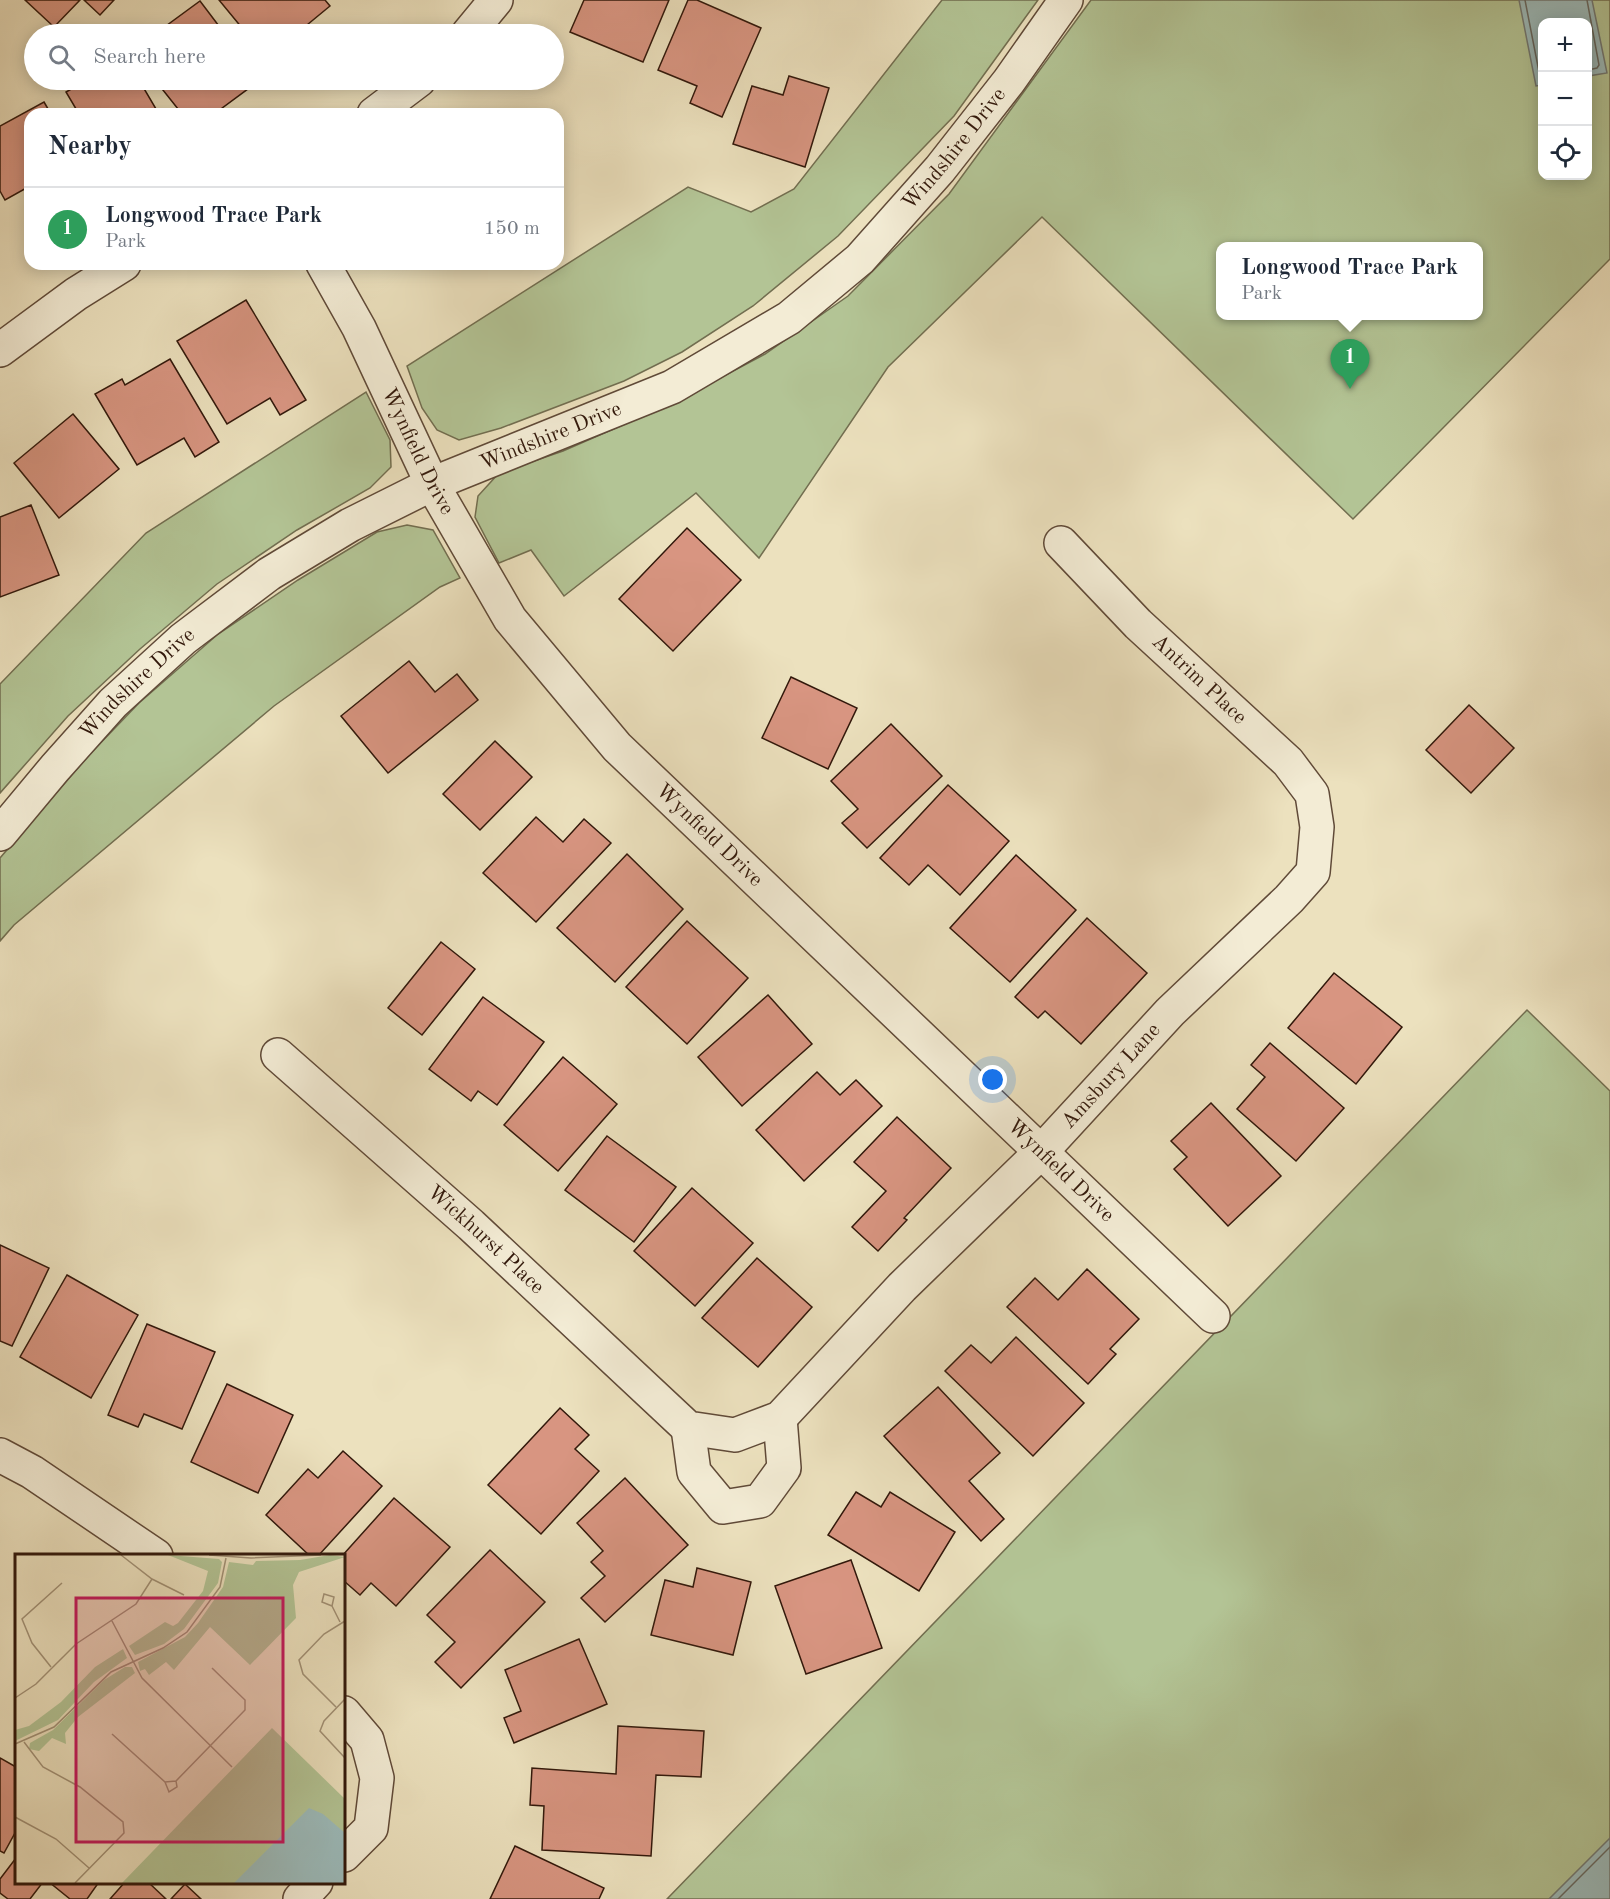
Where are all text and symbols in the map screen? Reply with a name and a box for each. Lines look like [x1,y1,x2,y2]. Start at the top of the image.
map controls [1538,18,1592,180]
button: + [1538,18,1592,72]
search box [24,24,564,90]
icon: search [45,41,78,74]
text: Search here [93,46,206,68]
button: − [1538,72,1592,126]
street label: Windshire Drive [899,84,1010,214]
button: locate [1538,126,1592,180]
text: Nearby [48,134,132,160]
text: Longwood Trace Park [105,205,322,227]
text: 1 [62,219,73,239]
text: 150 m [484,219,540,239]
text: Park [105,232,146,252]
popup [1216,242,1483,320]
text: Longwood Trace Park [1241,257,1458,279]
text: Park [1241,284,1282,304]
pin: 1 [1330,340,1370,389]
street label: Wynfield Drive [378,384,458,518]
street label: Windshire Drive [477,398,624,474]
street label: Windshire Drive [76,624,198,743]
street label: Antrim Place [1148,631,1250,729]
street label: Wynfield Drive [652,780,767,891]
street label: Amsbury Lane [1058,1019,1164,1133]
your location [978,1065,1007,1094]
street label: Wynfield Drive [1003,1115,1118,1226]
street label: Wickhurst Place [423,1181,548,1298]
inset map [15,1554,345,1884]

